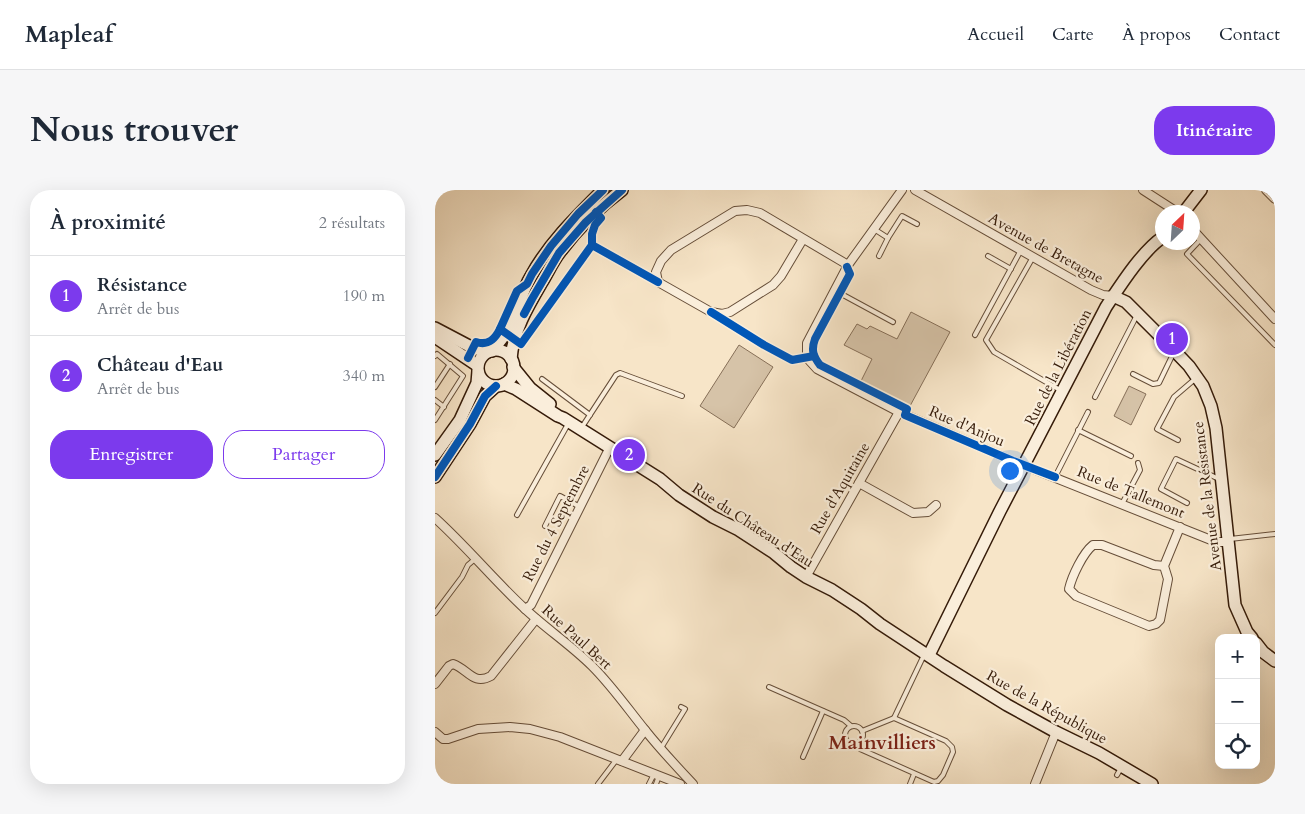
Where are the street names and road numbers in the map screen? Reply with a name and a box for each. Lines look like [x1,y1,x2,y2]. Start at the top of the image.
street label: Avenue de Bretagne [985,208,1107,288]
street label: Rue de la Libération [1020,305,1096,429]
street label: Rue d'Anjou [926,401,1008,451]
street label: Avenue de la Résistance [1188,420,1226,572]
street label: Rue d'Aquitaine [806,438,874,538]
street label: Rue du 4 Septembre [518,461,594,585]
street label: Rue de Tallemont [1074,461,1188,523]
street label: Rue du Château d'Eau [688,478,818,572]
street label: Rue Paul Bert [538,600,617,674]
street label: Rue de la République [983,665,1111,749]

